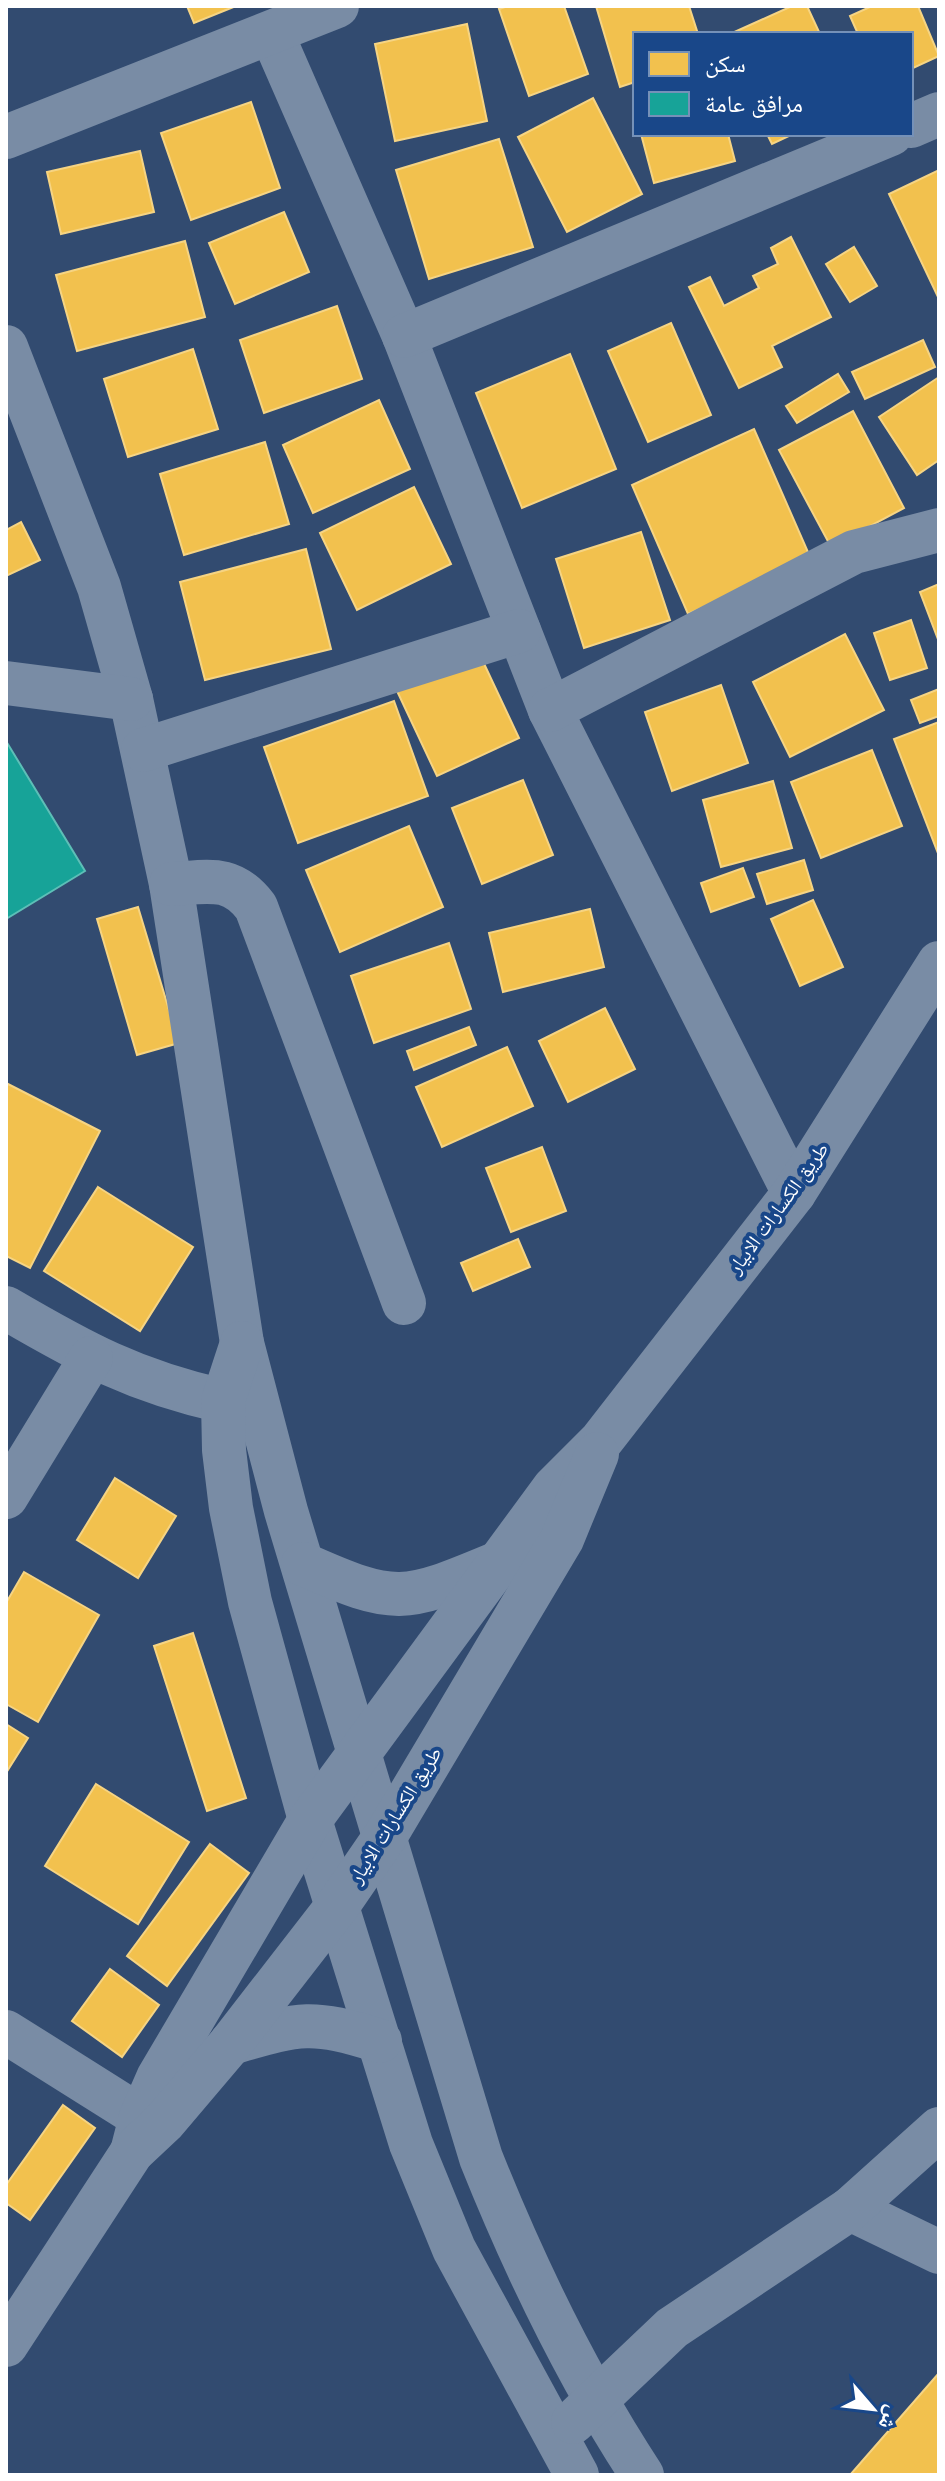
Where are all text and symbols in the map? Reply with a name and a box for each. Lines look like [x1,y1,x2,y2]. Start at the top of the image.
legend [633,32,913,136]
text: سكن [705,46,746,79]
text: مرافق عامة [705,86,803,119]
street label: طريق الكسارات الابيار [720,1137,834,1280]
street label: طريق الكسارات الابيار [341,1741,447,1889]
north arrow [833,2369,913,2449]
text: ش [873,2402,910,2436]

